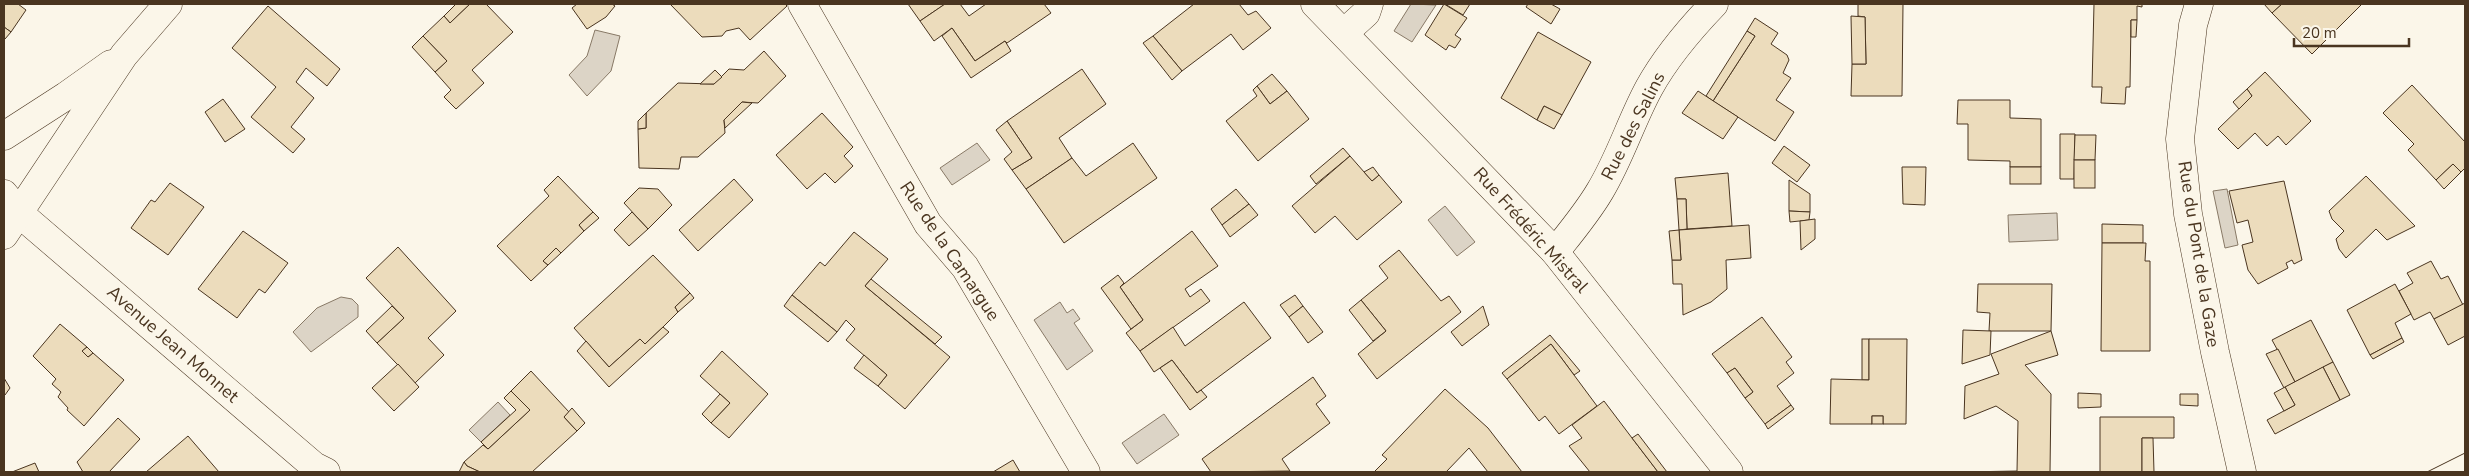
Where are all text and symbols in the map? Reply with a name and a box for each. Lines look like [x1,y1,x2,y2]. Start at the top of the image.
scale bar [2294,15,2409,47]
text: 20 m [2302,23,2337,43]
street label: Rue des Salins [1595,68,1671,184]
street label: Rue du Pont de la Gaze [2172,159,2226,349]
street label: Rue Frédéric Mistral [1468,162,1594,298]
street label: Rue de la Camargue [894,177,1006,325]
street label: Avenue Jean Monnet [102,280,245,408]

